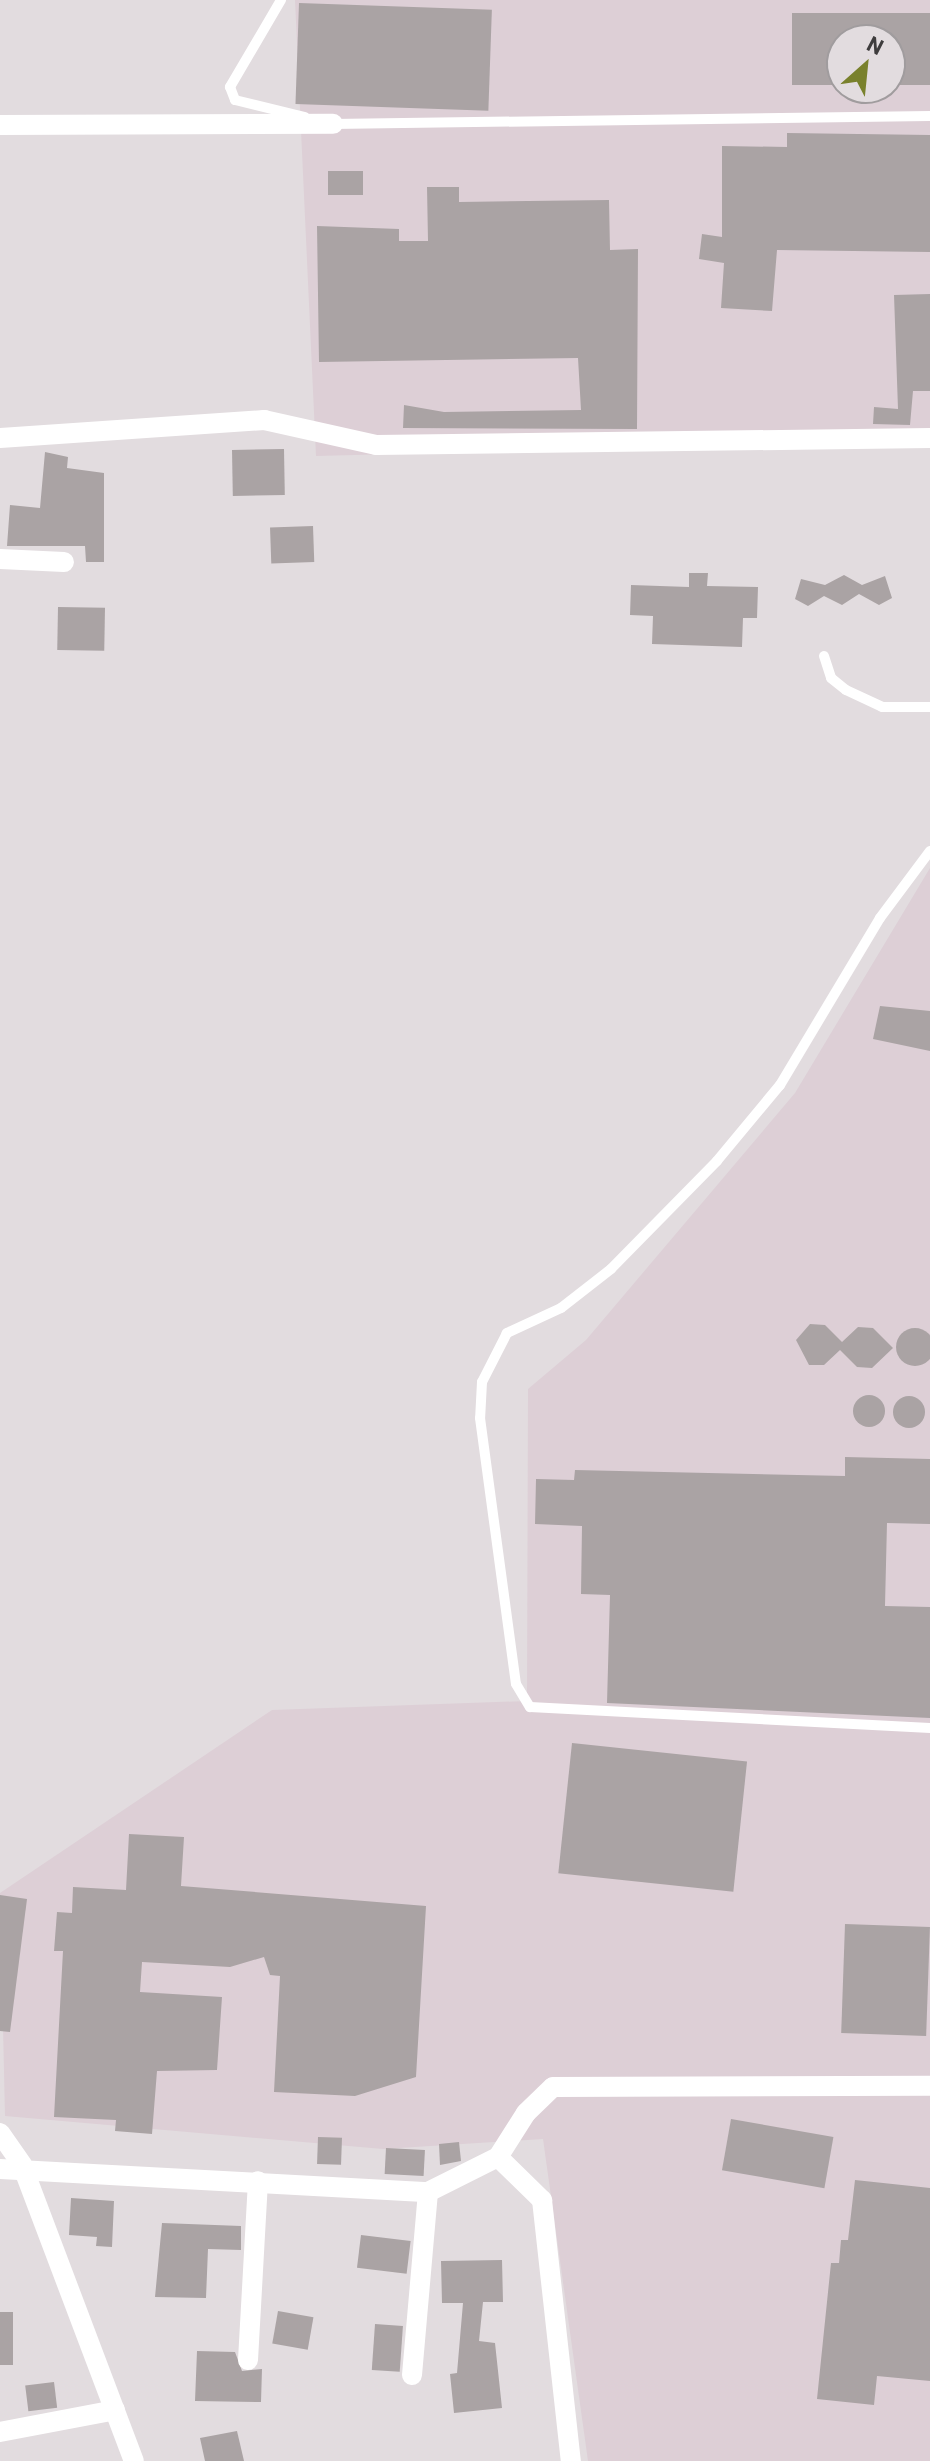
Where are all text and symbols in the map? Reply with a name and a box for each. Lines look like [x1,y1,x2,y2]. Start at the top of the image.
north arrow [826,24,906,104]
text: N [864,29,888,59]

